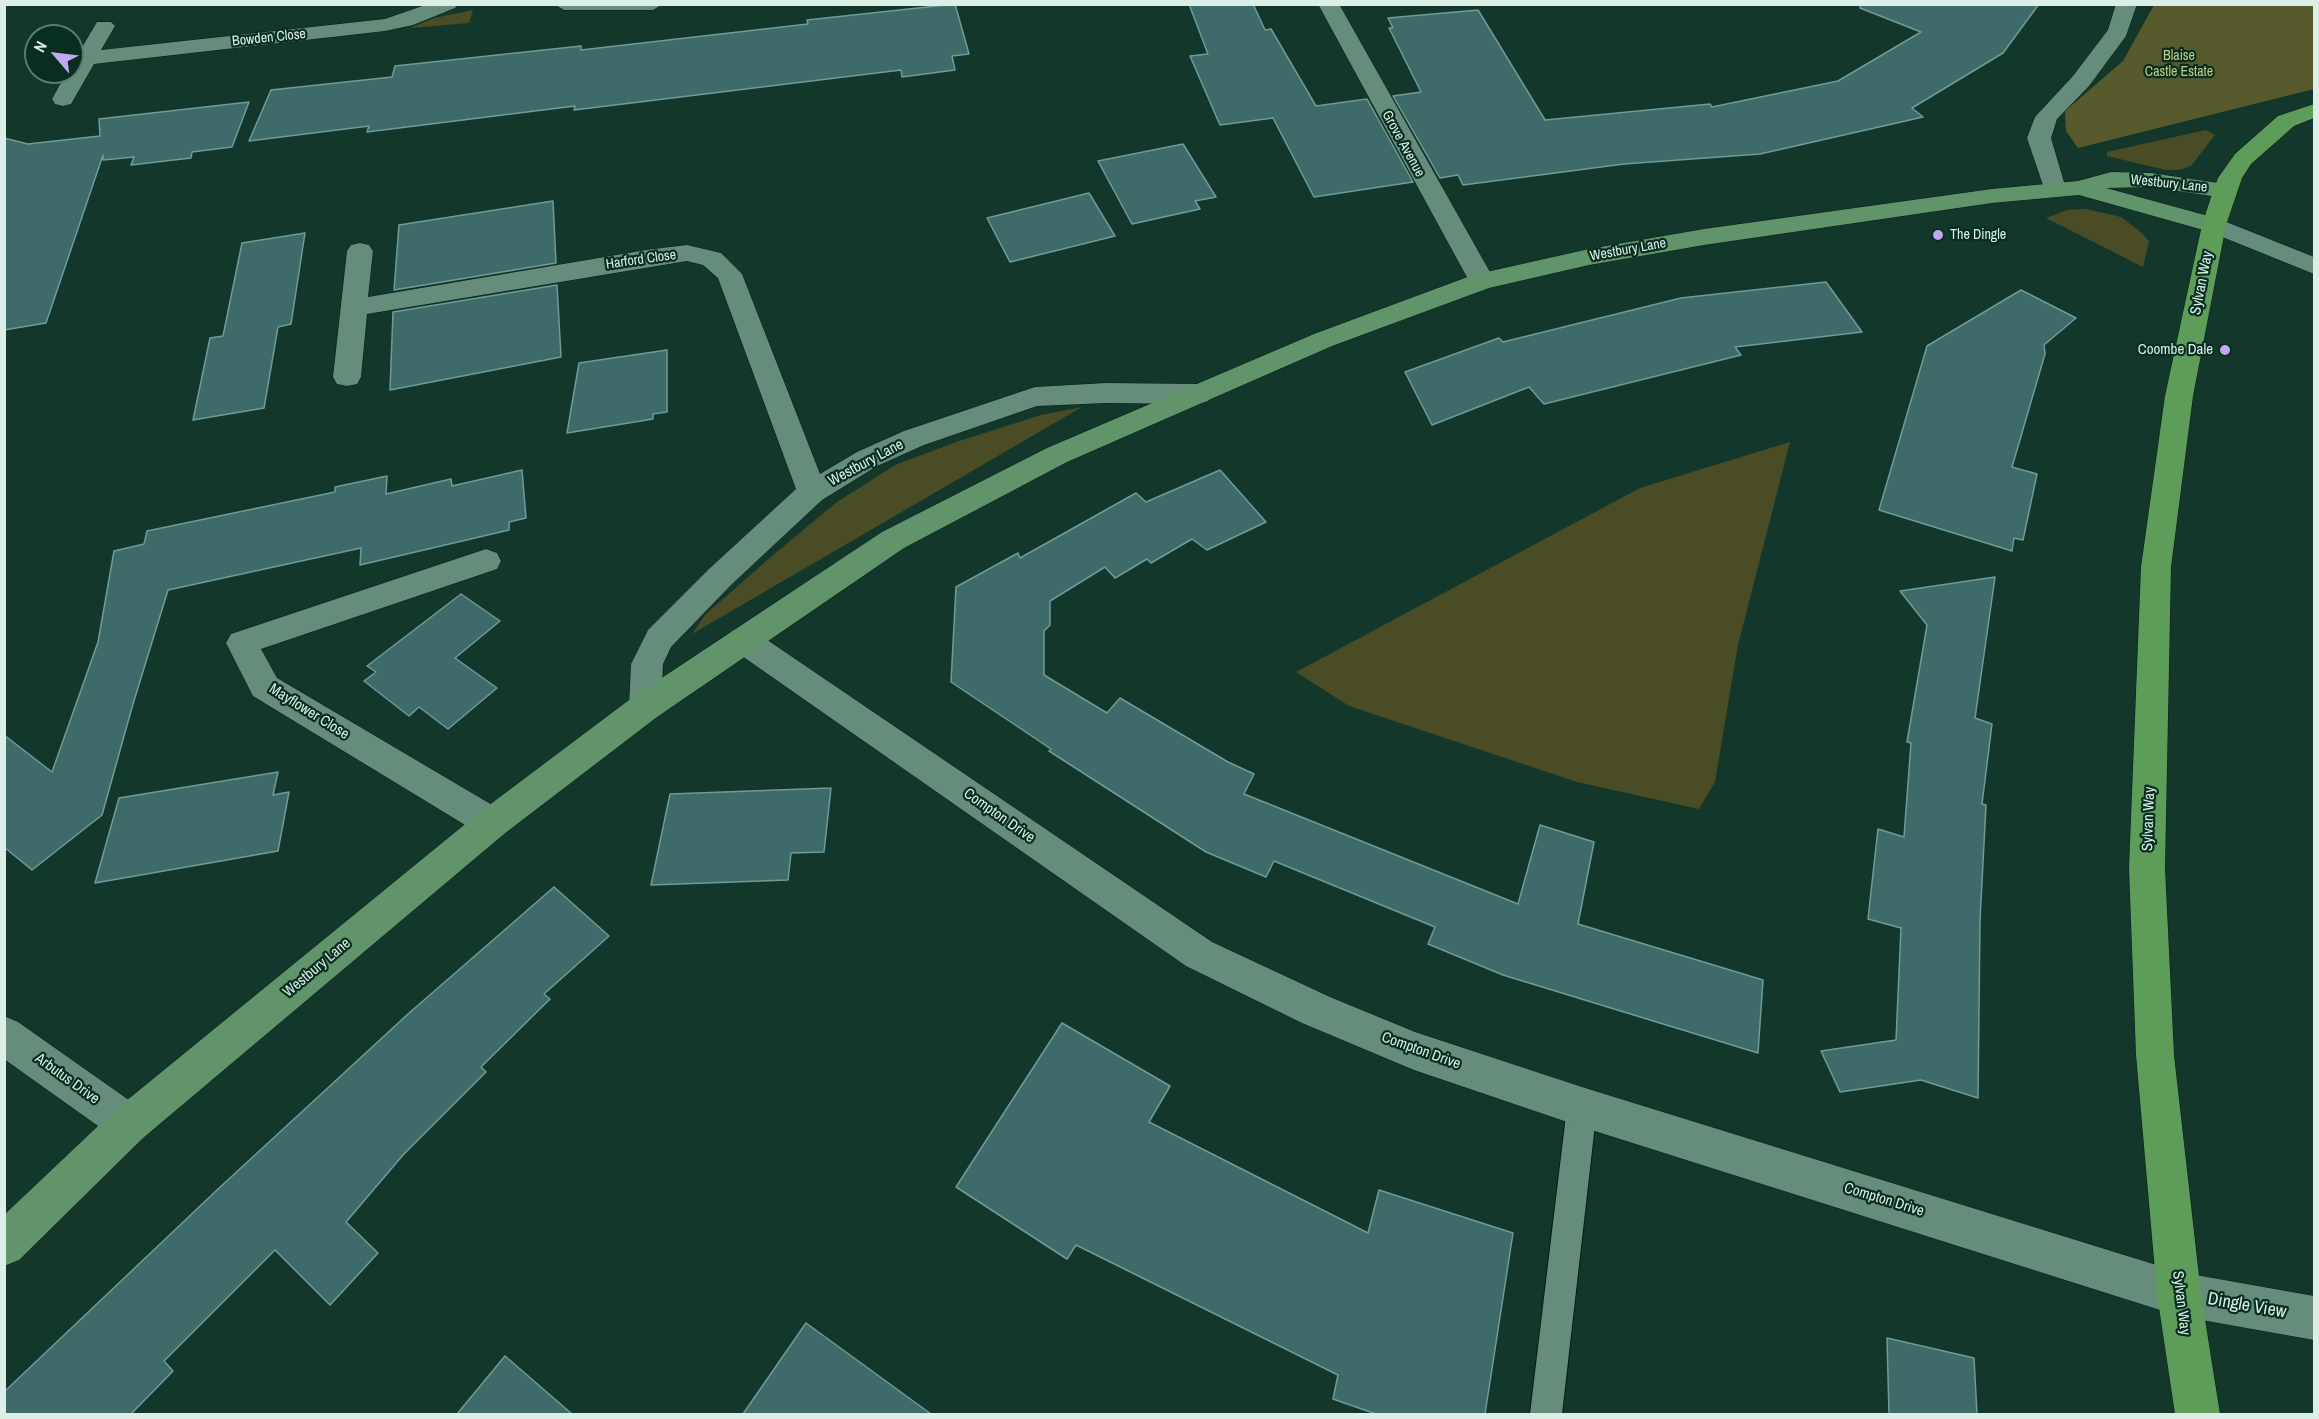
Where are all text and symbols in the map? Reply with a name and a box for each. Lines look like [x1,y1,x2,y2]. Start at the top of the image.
north arrow [24,24,84,84]
street label: Bowden Close [231,26,307,50]
text: N [28,37,52,56]
park label: Blaise Castle Estate [2145,48,2213,80]
street label: Grove Avenue [1378,108,1428,180]
street label: Westbury Lane [2130,172,2208,196]
place label: The Dingle [1950,227,2006,243]
marker: The Dingle [1931,228,1945,242]
street label: Westbury Lane [1589,235,1667,265]
street label: Harford Close [605,247,677,273]
street label: Sylvan Way [2187,250,2217,316]
place label: Coombe Dale [2138,341,2213,359]
marker: Coombe Dale [2218,343,2232,357]
street label: Westbury Lane [825,436,907,490]
street label: Mayflower Close [266,680,352,744]
street label: Compton Drive [960,785,1038,847]
street label: Sylvan Way [2139,786,2159,852]
street label: Westbury Lane [280,935,354,1001]
street label: Compton Drive [1379,1028,1463,1074]
street label: Arbutus Drive [31,1050,103,1108]
street label: Compton Drive [1842,1179,1926,1221]
street label: Sylvan Way [2168,1270,2194,1336]
street label: Dingle View [2206,1288,2288,1324]

